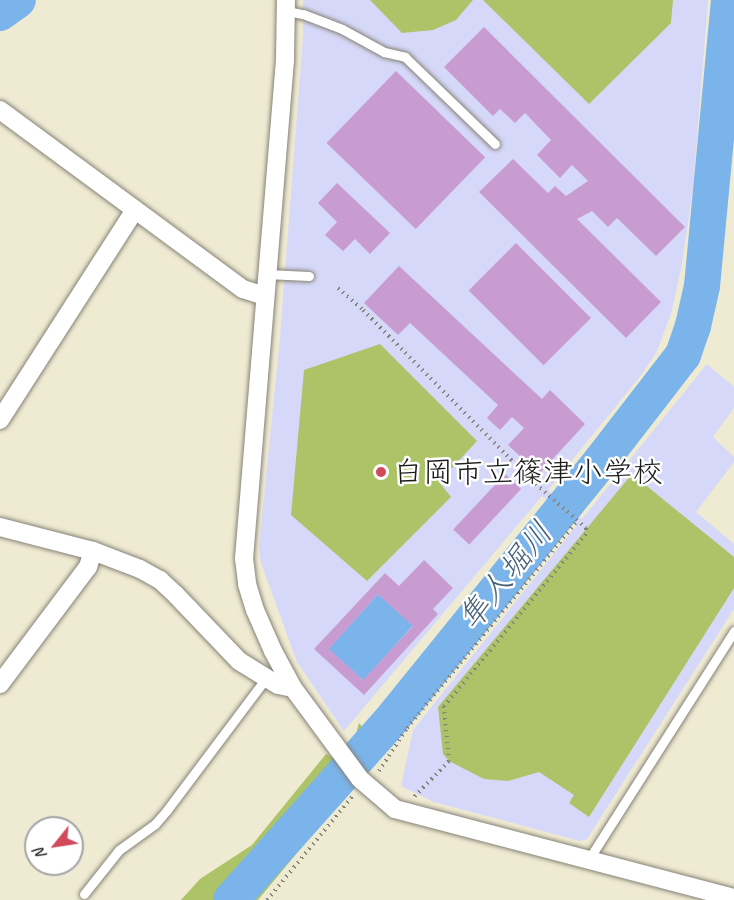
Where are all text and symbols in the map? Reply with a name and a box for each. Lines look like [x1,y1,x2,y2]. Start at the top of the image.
place label: 白岡市立篠津小学校 [393,454,663,490]
marker: 白岡市立篠津小学校 [374,465,388,479]
water label: 隼人堀川 [451,514,561,638]
north arrow [24,816,84,876]
text: N [29,845,51,863]

